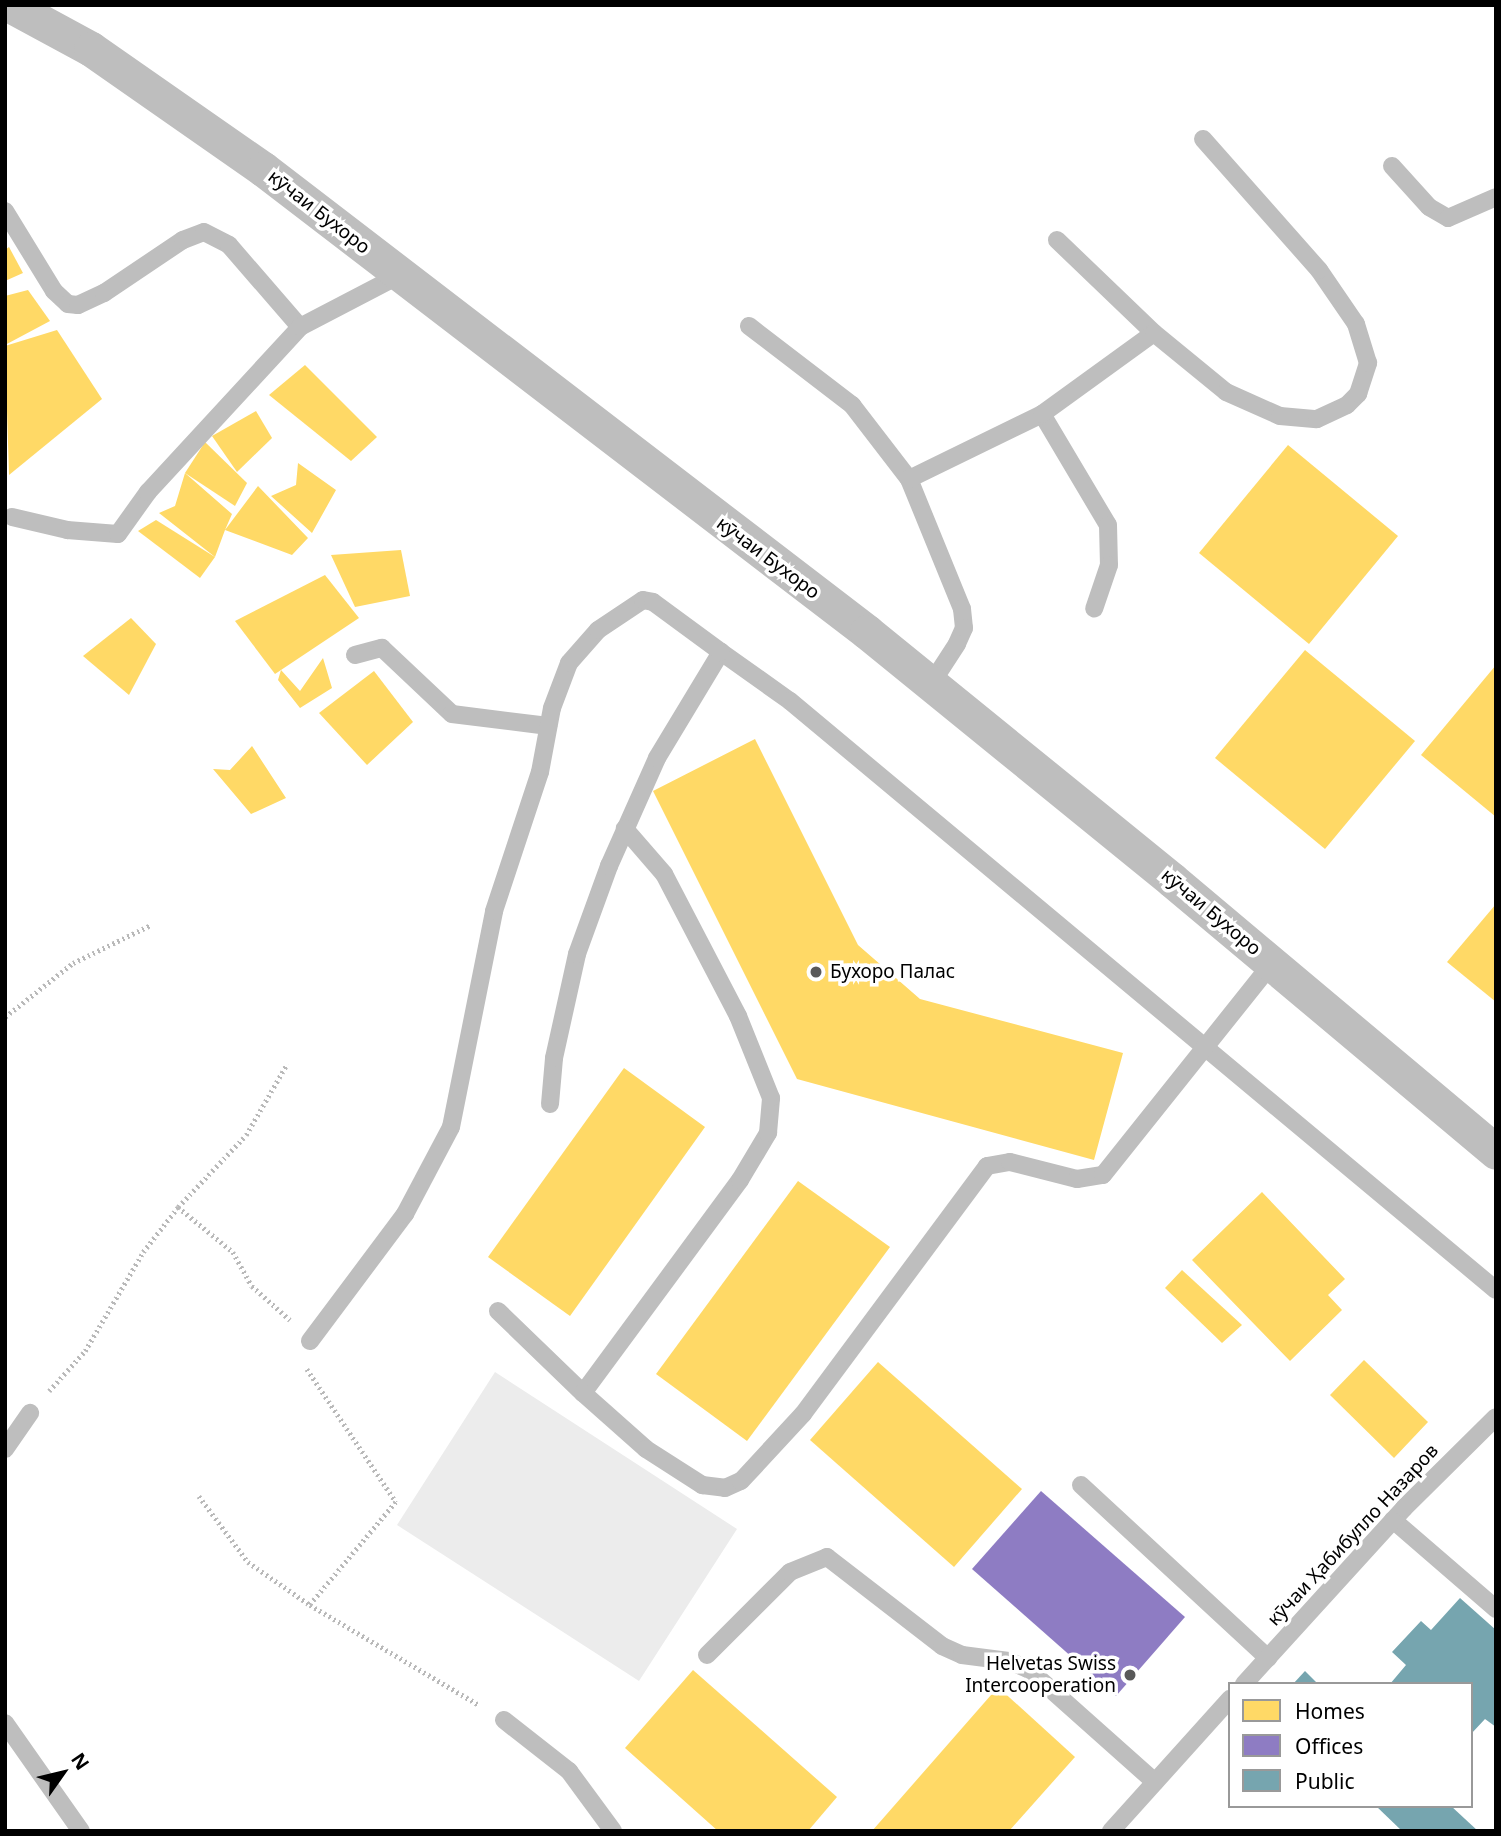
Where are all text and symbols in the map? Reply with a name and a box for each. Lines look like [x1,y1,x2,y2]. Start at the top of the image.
street label: кӯчаи Бухоро [264,165,374,259]
street label: кӯчаи Бухоро [712,512,824,604]
street label: кӯчаи Бухоро [1157,864,1265,960]
place label: Бухоро Палас [830,961,955,983]
marker: Бухоро Палас [808,964,824,980]
street label: кӯчаи Ҳабибулло Назаров [1263,1439,1443,1631]
place label: Helvetas Swiss Intercooperation [965,1653,1116,1697]
marker: Helvetas Swiss Intercooperation [1122,1667,1138,1683]
legend [1228,1682,1473,1808]
text: Homes [1295,1697,1365,1725]
text: Offices [1295,1732,1363,1760]
north arrow [28,1738,98,1808]
text: N [65,1748,96,1775]
text: Public [1295,1767,1355,1795]

